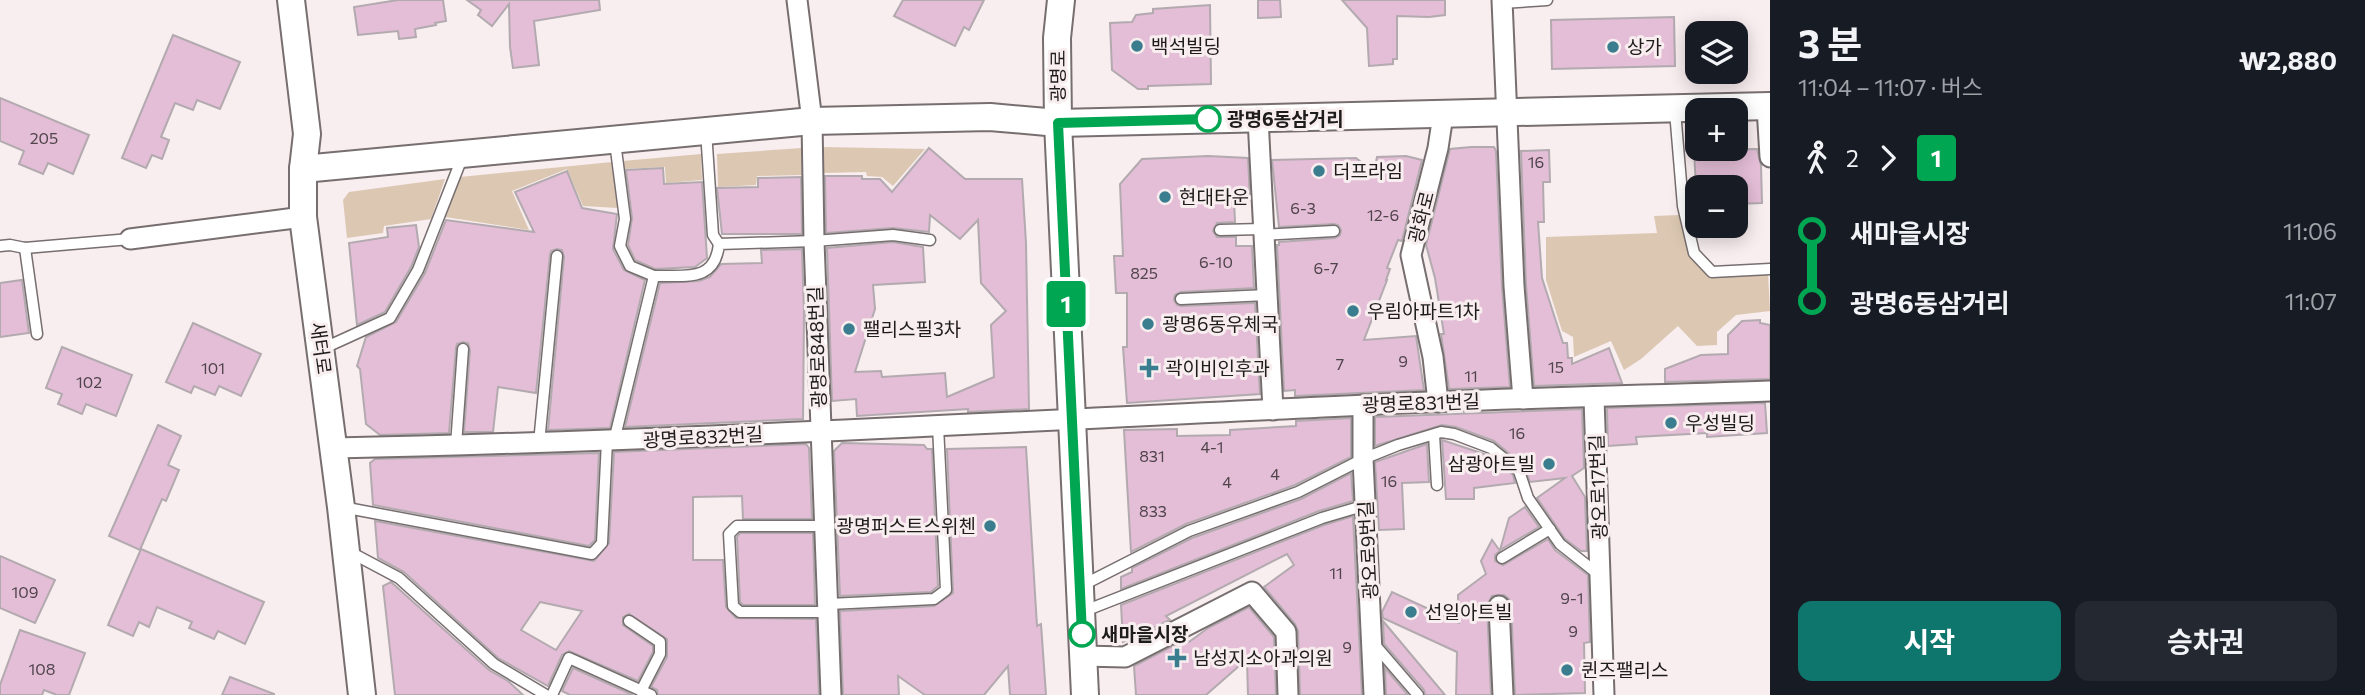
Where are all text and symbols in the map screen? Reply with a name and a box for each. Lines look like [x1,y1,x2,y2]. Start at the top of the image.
text: 3 분 [1798,19,1862,66]
map controls [1685,21,1748,238]
button: layers [1685,21,1748,84]
place label: 백석빌딩 [1151,34,1221,57]
place label: 상가 [1627,35,1662,58]
marker: 백석빌딩 [1129,38,1145,54]
marker: 상가 [1605,39,1621,55]
text: ₩2,880 [2239,44,2337,75]
street label: 광명로 [1046,50,1069,102]
text: 11:04 – 11:07 · 버스 [1798,73,1983,101]
button: + [1685,98,1748,161]
marker: 광명6동삼거리 [1195,106,1221,132]
place label: 광명6동삼거리 [1227,107,1344,130]
house number: 205 [30,128,58,147]
icon: walk [1798,139,1836,177]
icon: forward [1869,139,1907,177]
text: 1 [1931,143,1942,172]
text: 2 [1846,144,1859,172]
house number: 16 [1528,152,1544,171]
place label: 더프라임 [1333,159,1403,182]
marker: 더프라임 [1311,163,1327,179]
button: − [1685,175,1748,238]
place label: 현대타운 [1179,185,1249,208]
marker: 현대타운 [1157,189,1173,205]
street label: 광화로 [1403,189,1438,245]
house number: 6-3 [1290,198,1316,217]
house number: 12-6 [1367,205,1399,224]
text: 새마을시장 [1850,217,1970,248]
text: 11:06 [2283,217,2337,245]
house number: 6-10 [1199,252,1233,271]
house number: 6-7 [1314,258,1338,277]
house number: 825 [1130,263,1158,282]
line badge: 1 [1043,281,1089,327]
street label: 광명로848번길 [803,286,830,408]
text: 광명6동삼거리 [1850,287,2010,318]
text: 11:07 [2285,287,2337,315]
text: 1 [1061,289,1071,318]
place label: 우림아파트1차 [1367,299,1480,322]
marker: 우림아파트1차 [1345,303,1361,319]
place label: 광명6동우체국 [1162,312,1278,335]
marker: 광명6동우체국 [1140,316,1156,332]
place label: 팰리스필3차 [863,317,961,340]
street label: 새터로 [306,320,337,376]
marker: 팰리스필3차 [841,321,857,337]
house number: 9 [1398,351,1408,370]
house number: 7 [1336,354,1344,373]
place label: 곽이비인후과 [1165,356,1270,379]
house number: 15 [1548,357,1564,376]
house number: 101 [201,358,225,377]
marker: 곽이비인후과 [1139,358,1159,378]
house number: 11 [1464,366,1478,385]
house number: 102 [76,372,102,391]
street label: 광명로831번길 [1362,389,1480,416]
place label: 우성빌딩 [1685,411,1755,434]
marker: 우성빌딩 [1663,415,1679,431]
street label: 광명로832번길 [642,422,764,451]
house number: 16 [1509,423,1525,442]
street label: 광오로17번길 [1584,434,1611,540]
house number: 4-1 [1200,437,1224,456]
house number: 831 [1139,446,1165,465]
place label: 삼광아트빌 [1448,452,1535,475]
marker: 삼광아트빌 [1541,456,1557,472]
house number: 4 [1270,464,1280,483]
house number: 16 [1381,471,1397,490]
house number: 4 [1222,472,1232,491]
street label: 광오로9번길 [1353,500,1382,600]
house number: 833 [1139,501,1167,520]
place label: 광명퍼스트스위첸 [836,514,976,537]
marker: 광명퍼스트스위첸 [982,518,998,534]
house number: 11 [1329,563,1343,582]
house number: 109 [12,582,39,601]
house number: 9-1 [1560,588,1584,607]
place label: 선일아트빌 [1425,600,1512,623]
button: 시작 [1798,601,2061,681]
button: 승차권 [2075,601,2337,681]
marker: 선일아트빌 [1403,604,1419,620]
marker: 새마을시장 [1069,621,1095,647]
house number: 9 [1568,621,1578,640]
place label: 새마을시장 [1101,622,1188,645]
house number: 9 [1342,637,1352,656]
place label: 남성지소아과의원 [1193,646,1333,669]
marker: 남성지소아과의원 [1167,648,1187,668]
place label: 퀸즈팰리스 [1581,658,1668,681]
house number: 108 [29,659,56,678]
marker: 퀸즈팰리스 [1559,662,1575,678]

